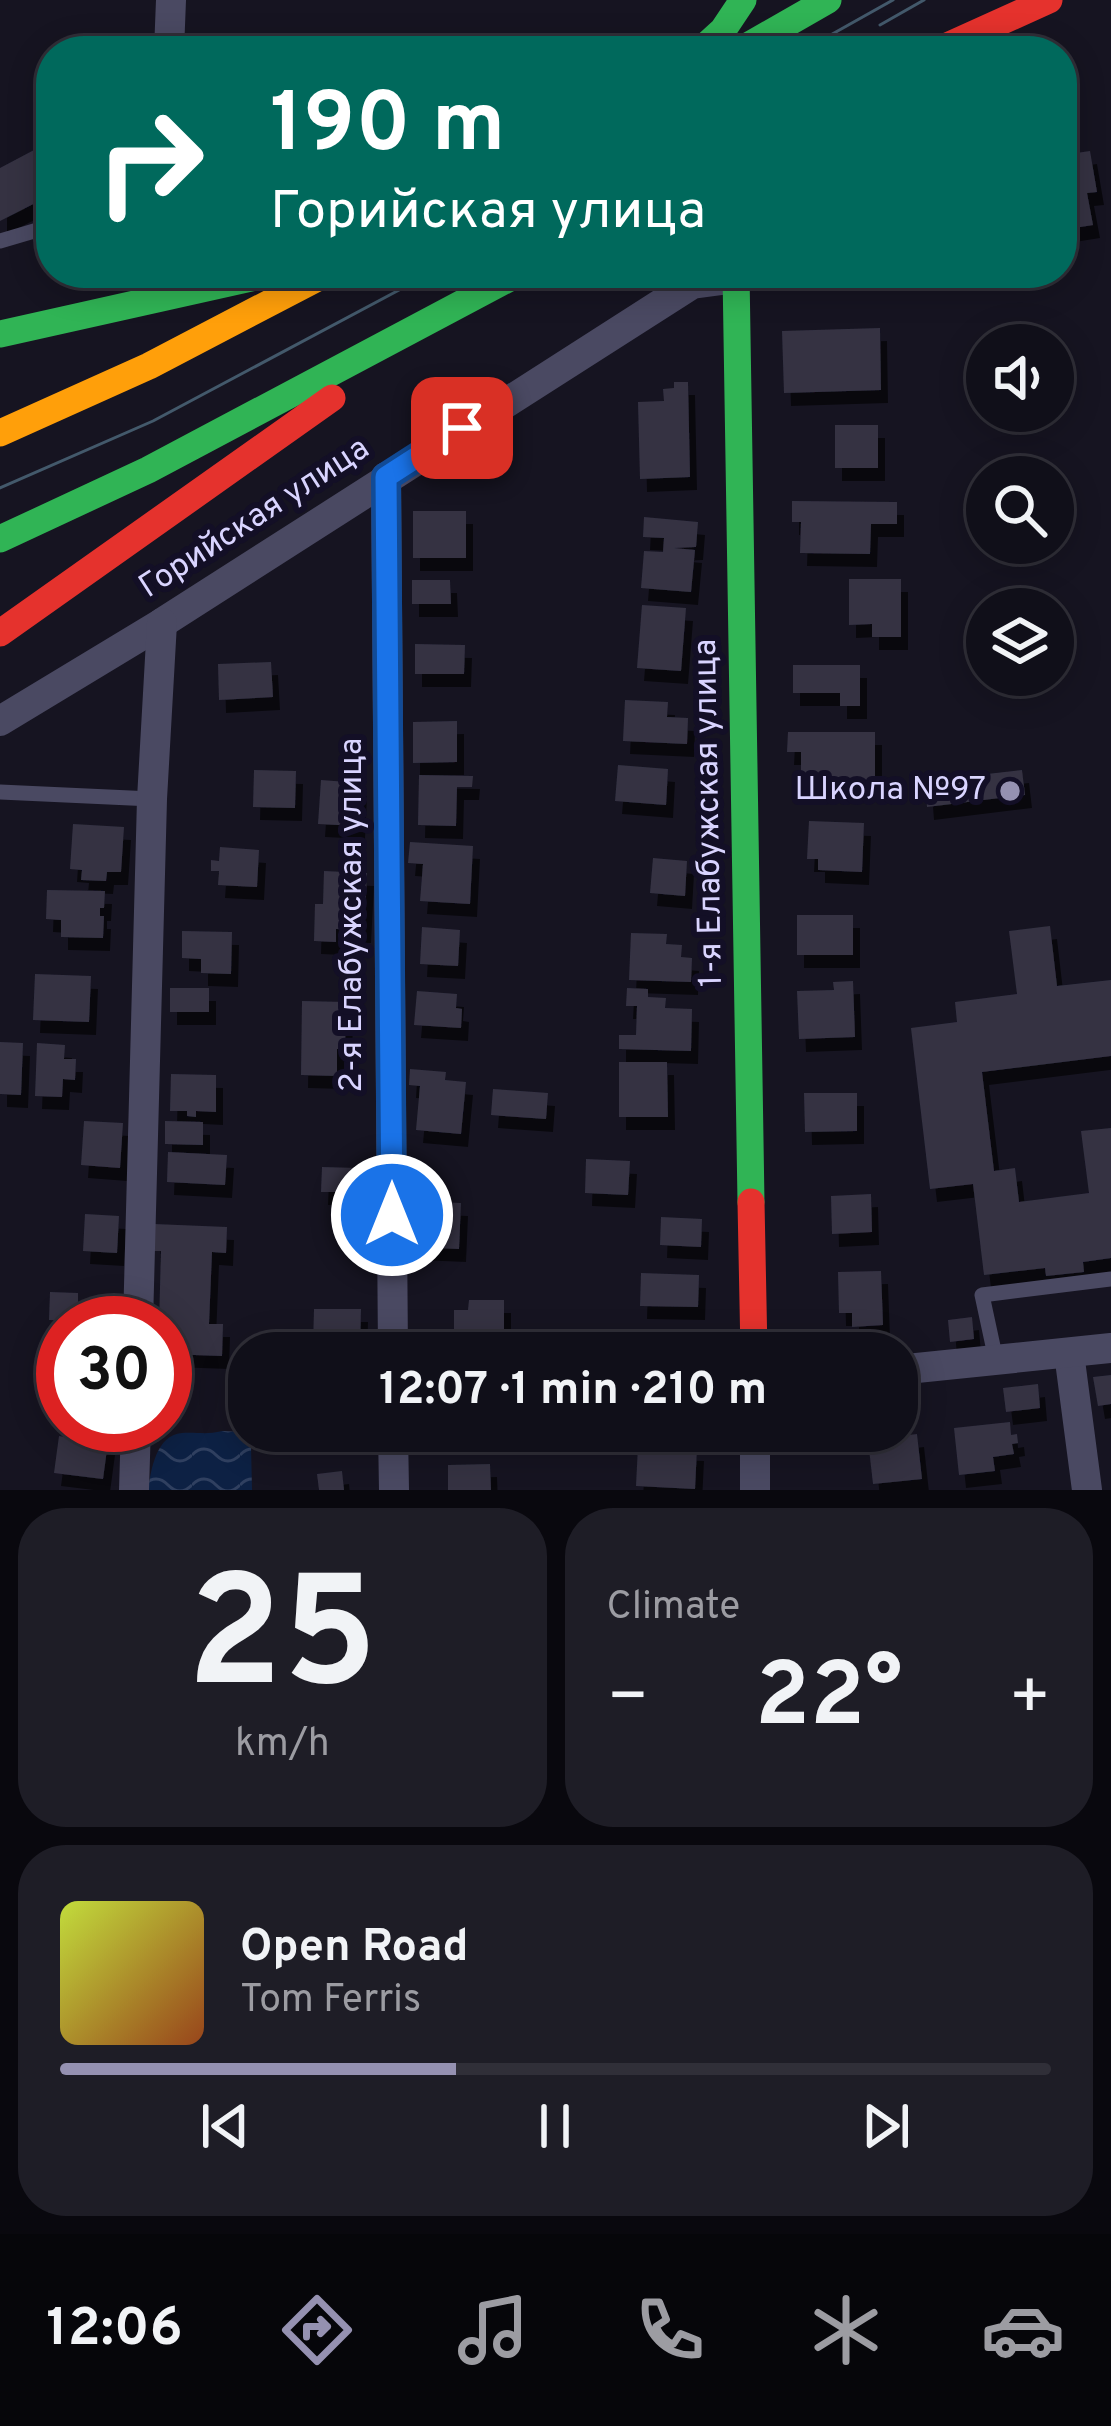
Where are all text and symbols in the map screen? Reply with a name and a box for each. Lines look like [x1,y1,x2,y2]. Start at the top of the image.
text: 190 m [270,75,505,181]
icon: right [72,84,228,240]
text: Горийская улица [270,179,706,248]
map controls [966,324,1074,696]
button: sound [966,324,1074,432]
pin [411,377,513,479]
icon: arrive [429,395,495,461]
street label: Горийская улица [132,429,378,609]
button: search [966,456,1074,564]
button: layers [966,588,1074,696]
street label: 1-я Елабужская улица [686,638,734,988]
street label: 2-я Елабужская улица [332,738,374,1092]
place label: Школа №97 [795,770,986,812]
marker: Школа №97 [997,778,1023,804]
position arrow [329,1152,455,1278]
speed limit sign: 30 [36,1296,192,1452]
text: 12:07 · 1 min · 210 m [379,1363,767,1420]
text: 25 [187,1544,378,1742]
text: Climate [607,1584,740,1633]
text: 22° [755,1644,903,1757]
text: − [607,1659,649,1742]
text: + [1008,1659,1051,1742]
text: km/h [235,1721,330,1770]
text: Open Road [240,1920,468,1977]
text: Tom Ferris [240,1977,421,2026]
icon: previous [192,2093,258,2159]
icon: pause [522,2093,588,2159]
icon: next [853,2093,919,2159]
icon: directions [275,2288,359,2372]
icon: music [451,2288,535,2372]
icon: phone [628,2288,712,2372]
icon: climate [804,2288,888,2372]
icon: car [981,2288,1065,2372]
text: 12:06 [46,2296,183,2365]

